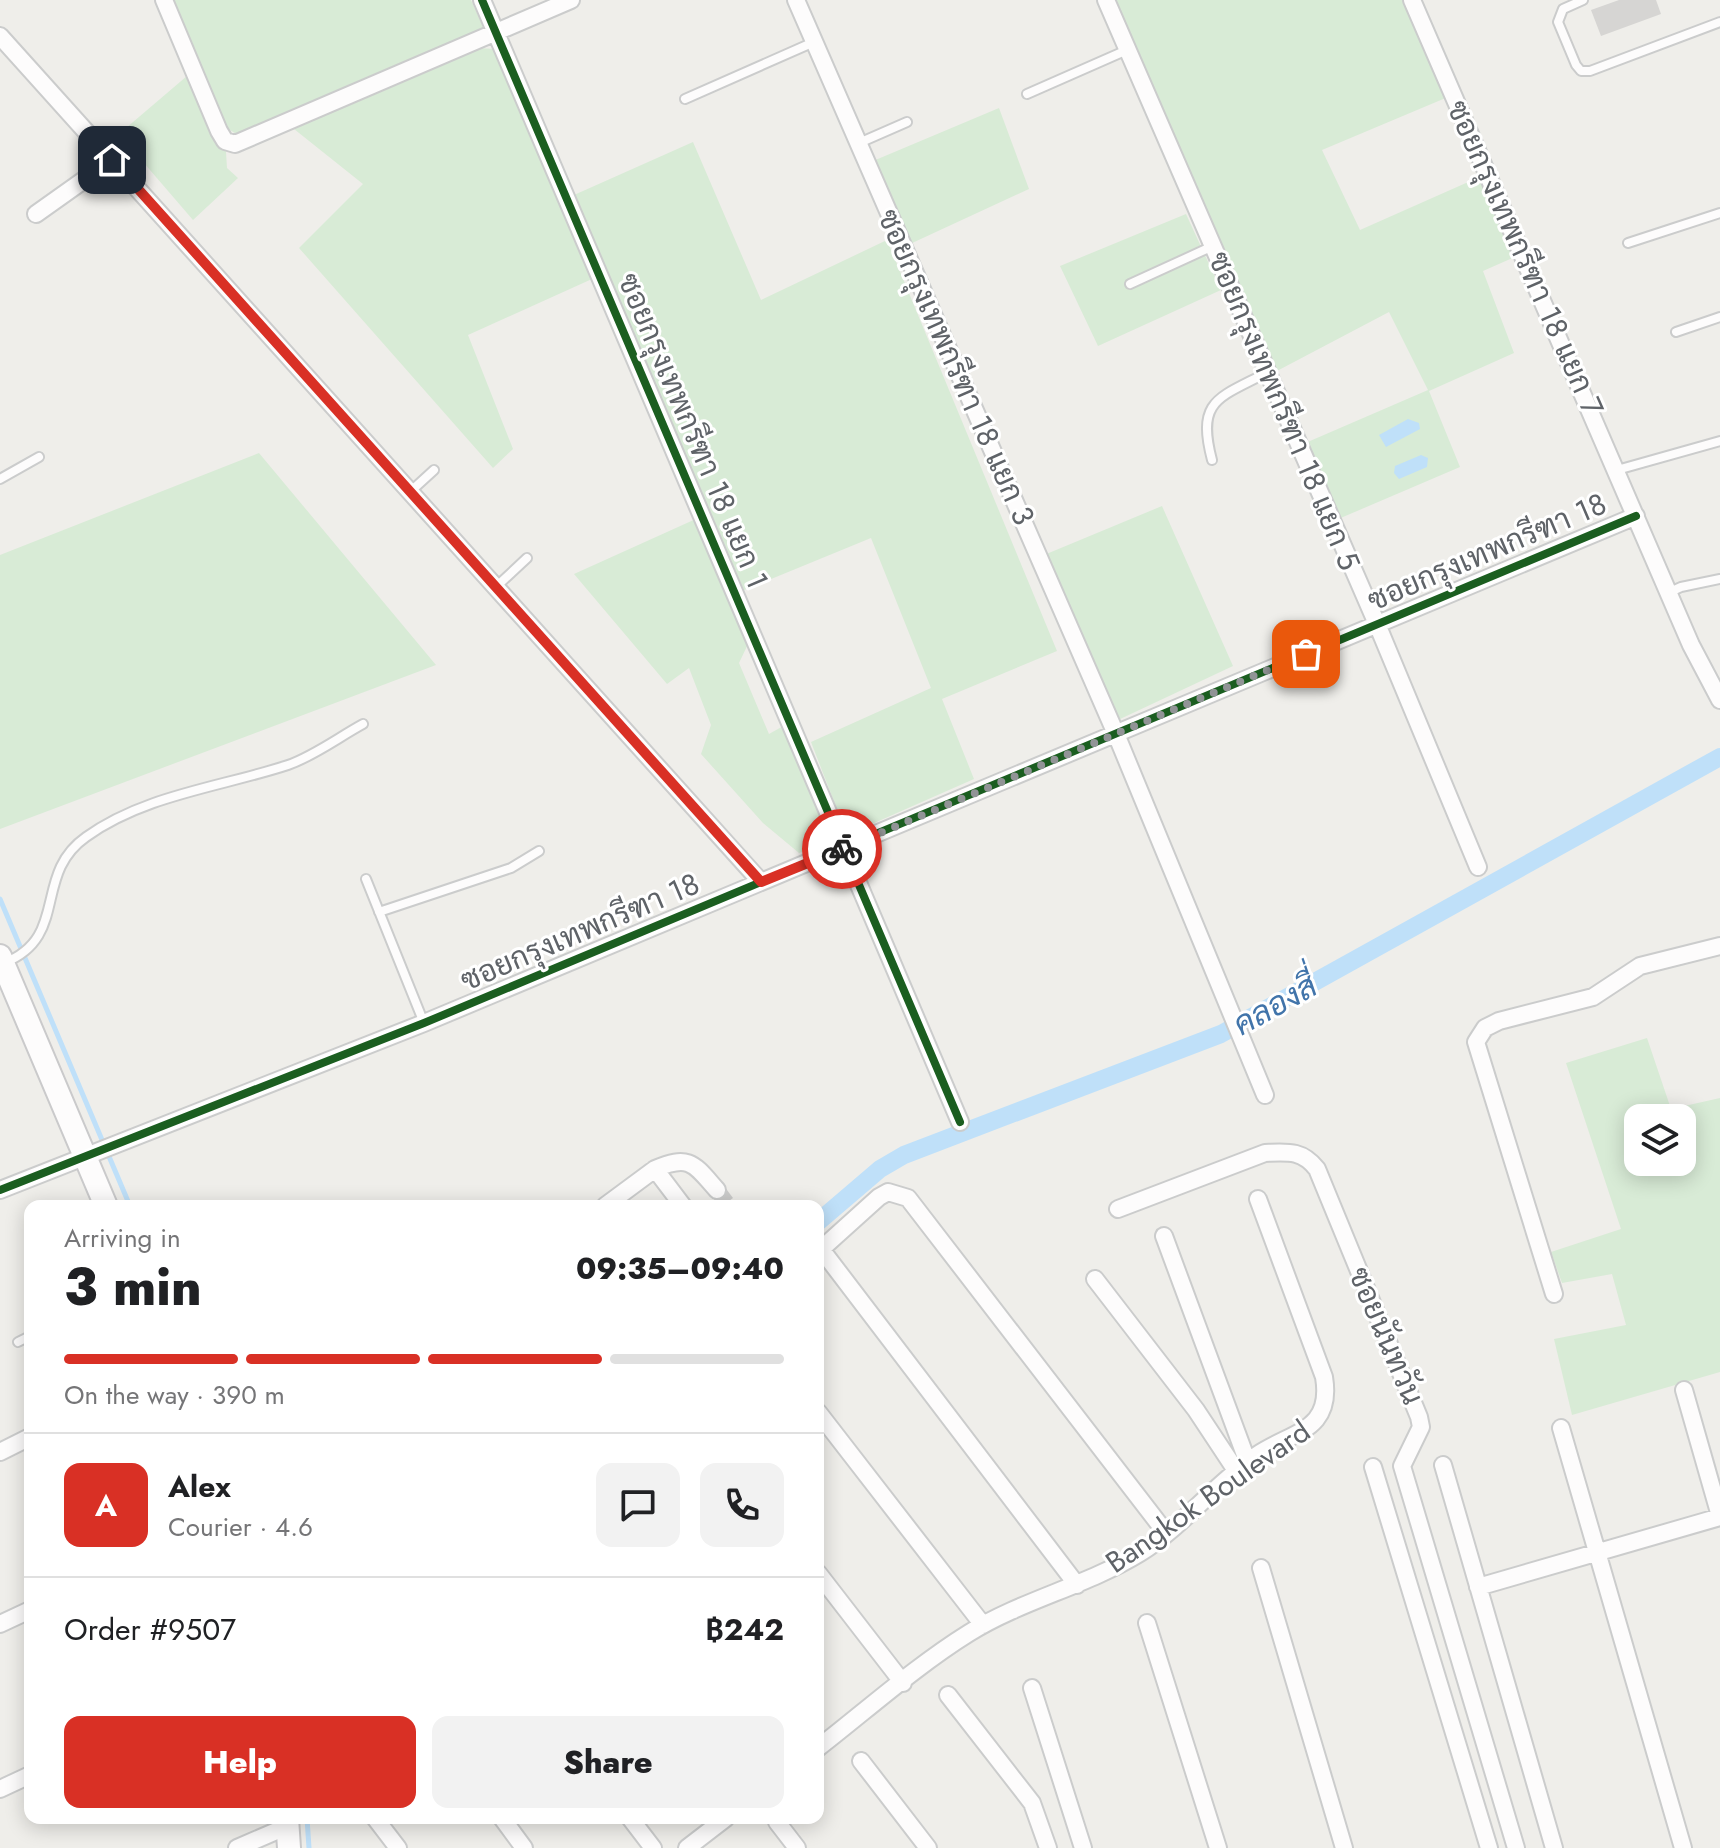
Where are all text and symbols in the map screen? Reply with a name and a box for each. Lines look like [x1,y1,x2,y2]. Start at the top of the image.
street label: ซอยกรุงเทพกรีฑา 18 แยก 7 [1436,93,1615,423]
pin [78,126,146,194]
icon: home [90,138,134,182]
street label: ซอยกรุงเทพกรีฑา 18 แยก 3 [867,202,1046,532]
street label: ซอยกรุงเทพกรีฑา 18 แยก 5 [1198,245,1371,577]
street label: ซอยกรุงเทพกรีฑา 18 แยก 1 [607,266,779,595]
street label: ซอยกรุงเทพกรีฑา 18 [1361,482,1613,621]
pin [1272,620,1340,688]
icon: bag [1284,632,1328,676]
courier [802,809,882,889]
icon: bike [820,827,864,871]
street label: ซอยกรุงเทพกรีฑา 18 [454,862,706,1001]
water label: คลองสี่ [1222,957,1328,1047]
map controls [1624,1104,1696,1176]
button: layers [1624,1104,1696,1176]
text: Arriving in [64,1219,181,1257]
text: 09:35–09:40 [576,1247,784,1290]
text: 3 min [64,1249,202,1325]
street label: ซอยนันทวัน [1338,1260,1435,1411]
text: On the way · 390 m [64,1376,285,1414]
street label: Bangkok Boulevard [1097,1410,1319,1583]
button: chat [596,1463,680,1547]
button: phone [700,1463,784,1547]
text: Alex [168,1465,231,1508]
text: A [95,1484,117,1527]
text: Courier · 4.6 [168,1508,313,1546]
text: Order #9507 [64,1608,236,1651]
text: ฿242 [706,1608,784,1651]
button: Help [64,1716,416,1808]
button: Share [432,1716,784,1808]

